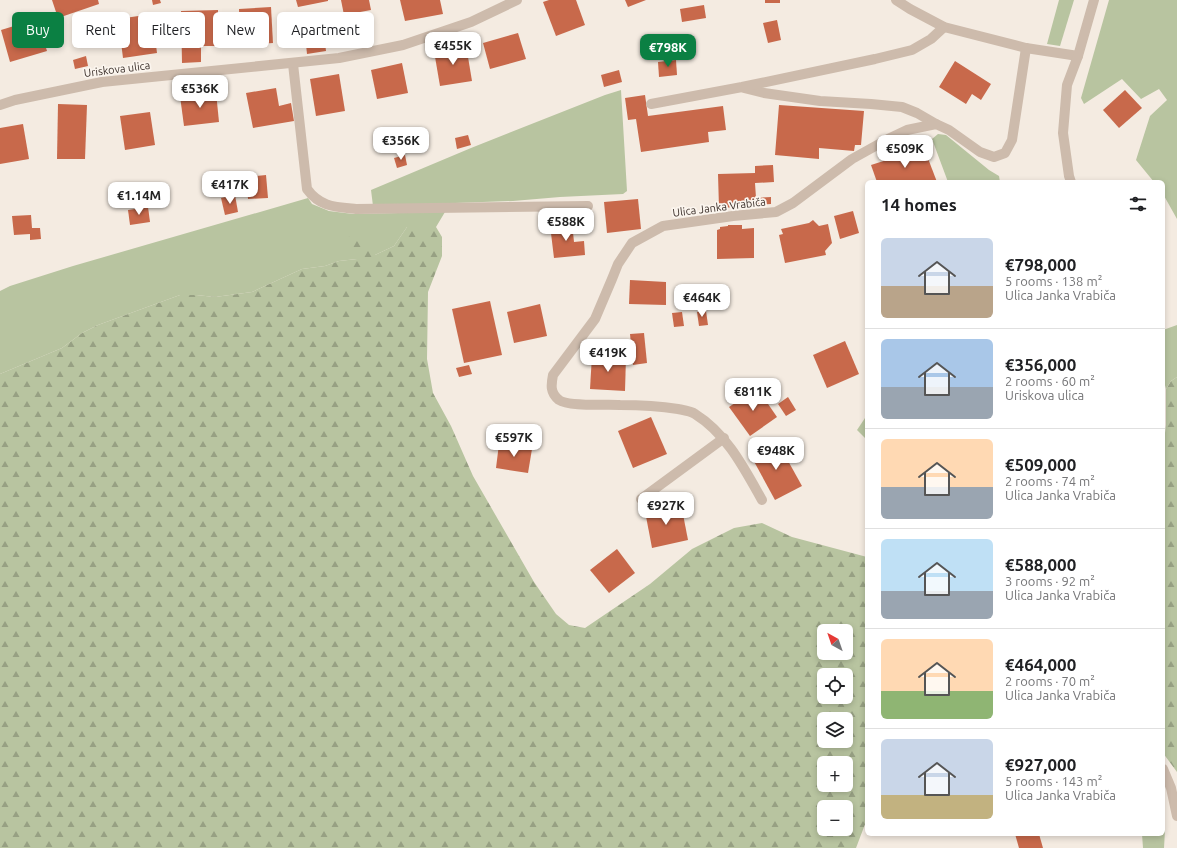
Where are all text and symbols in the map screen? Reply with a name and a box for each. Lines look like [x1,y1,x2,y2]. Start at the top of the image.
chip: Buy [12,12,64,48]
chip: Rent [72,12,130,48]
chip: Filters [138,12,205,48]
chip: New [213,12,269,48]
chip: Apartment [277,12,374,48]
pin: €455K [425,32,481,66]
pin: €798K [640,34,696,68]
text: €455K [434,38,472,52]
text: €798K [649,40,687,54]
street label: Uriskova ulica [83,59,151,79]
pin: €536K [172,75,228,109]
text: €536K [181,81,219,95]
pin: €356K [373,127,429,161]
text: €356K [382,133,420,147]
pin: €509K [877,135,933,169]
text: €509K [886,141,924,155]
pin: €417K [202,171,258,205]
text: €417K [211,177,249,191]
pin: €1.14M [106,182,172,216]
text: €1.14M [117,188,161,202]
icon: filters [1127,193,1149,215]
street label: Ulica Janka Vrabiča [672,195,766,219]
text: 14 homes [881,195,957,214]
pin: €588K [538,208,594,242]
text: €588K [547,214,585,228]
icon: home [913,254,961,302]
text: €798,000 [1005,255,1076,274]
text: 5 rooms · 138 m² [1005,274,1102,288]
pin: €464K [674,284,730,318]
text: Ulica Janka Vrabiča [1005,288,1116,302]
text: €464K [683,290,721,304]
pin: €419K [580,339,636,373]
text: €419K [589,345,627,359]
icon: home [913,355,961,403]
text: €356,000 [1005,355,1076,374]
text: 2 rooms · 60 m² [1005,374,1095,388]
pin: €811K [725,378,781,412]
text: €811K [734,384,772,398]
text: Uriskova ulica [1005,388,1084,402]
pin: €597K [486,424,542,458]
text: €597K [495,430,533,444]
pin: €948K [748,437,804,471]
text: €948K [757,443,795,457]
icon: home [913,455,961,503]
text: €509,000 [1005,455,1076,474]
text: 2 rooms · 74 m² [1005,474,1095,488]
text: Ulica Janka Vrabiča [1005,488,1116,502]
pin: €927K [638,492,694,526]
text: €927K [647,498,685,512]
icon: home [913,555,961,603]
text: €588,000 [1005,555,1076,574]
text: 3 rooms · 92 m² [1005,574,1095,588]
text: Ulica Janka Vrabiča [1005,588,1116,602]
north arrow [817,624,853,660]
map controls [817,624,853,836]
icon: home [913,655,961,703]
text: €464,000 [1005,655,1076,674]
button: locate [817,668,853,704]
text: 2 rooms · 70 m² [1005,674,1095,688]
text: Ulica Janka Vrabiča [1005,688,1116,702]
button: layers [817,712,853,748]
icon: home [913,755,961,803]
text: €927,000 [1005,755,1076,774]
button: + [817,756,853,792]
text: 5 rooms · 143 m² [1005,774,1102,788]
text: Ulica Janka Vrabiča [1005,788,1116,802]
button: − [817,800,853,836]

